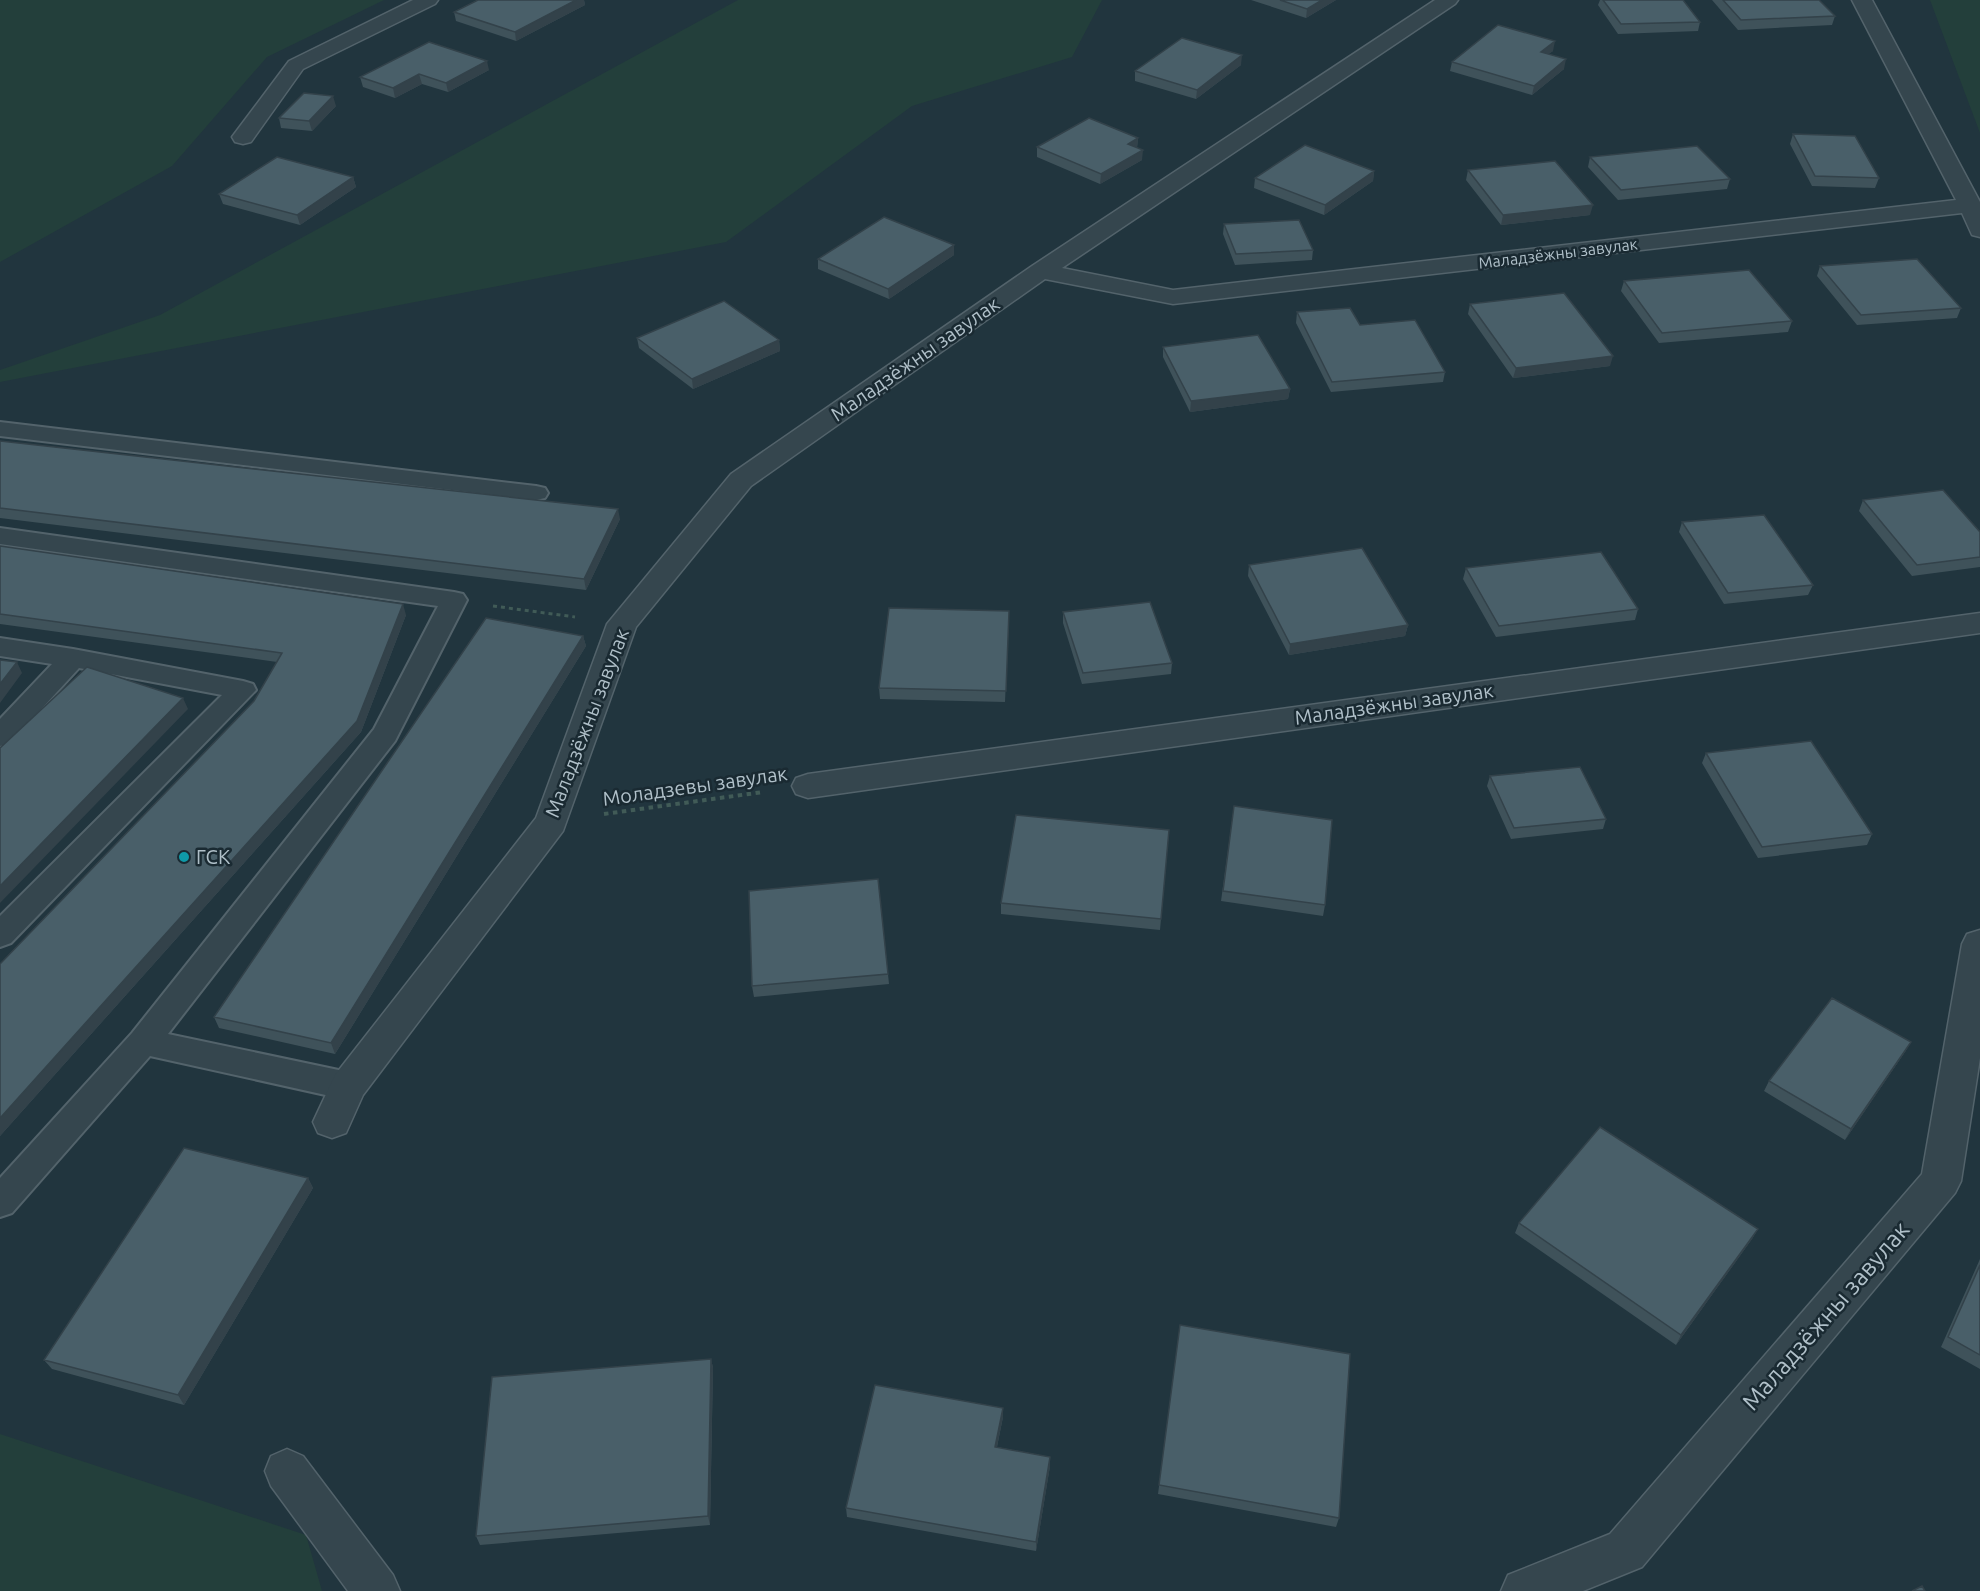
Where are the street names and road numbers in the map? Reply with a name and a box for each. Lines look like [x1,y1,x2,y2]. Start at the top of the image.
street label: Маладзёжны завулак [1477,234,1639,272]
street label: Маладзёжны завулак [826,292,1003,425]
street label: Маладзёжны завулак [540,625,633,820]
street label: Маладзёжны завулак [1293,678,1495,729]
street label: Моладзевы завулак [601,761,789,810]
street label: Маладзёжны завулак [1737,1216,1915,1415]

